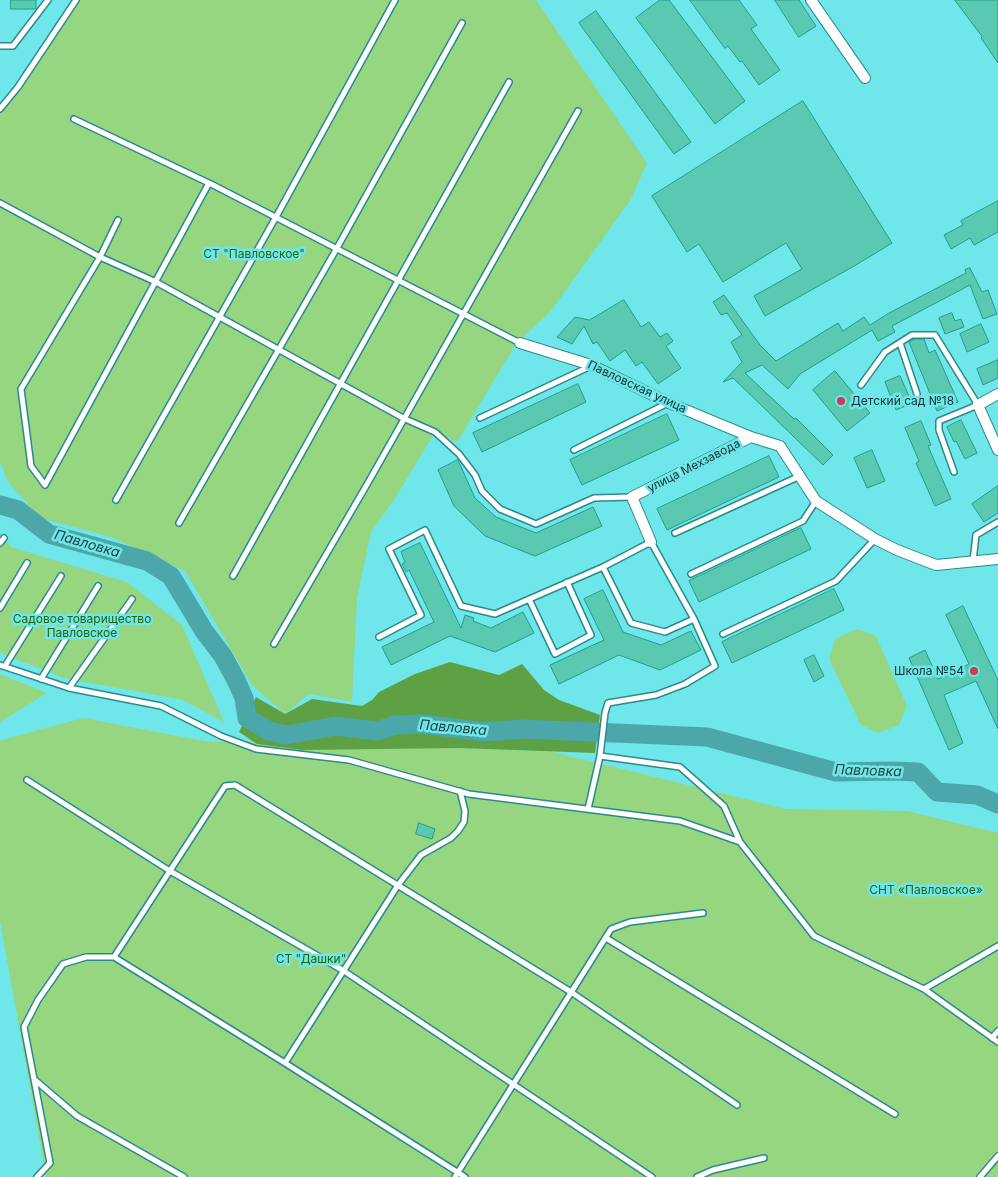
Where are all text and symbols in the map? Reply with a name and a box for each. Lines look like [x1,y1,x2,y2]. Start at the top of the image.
park label: СТ "Павловское" [203,247,305,261]
street label: Павловская улица [585,358,689,416]
place label: Детский сад №18 [851,394,954,408]
marker: Детский сад №18 [835,395,847,407]
street label: улица Мехзавода [645,436,743,496]
water label: Павловка [52,527,122,561]
park label: Садовое товарищество Павловское [13,612,151,640]
place label: Школа №54 [894,664,964,678]
marker: Школа №54 [968,665,980,677]
water label: Павловка [419,717,487,739]
water label: Павловка [834,761,902,781]
park label: СНТ «Павловское» [869,883,983,897]
park label: СТ "Дашки" [276,952,346,966]

